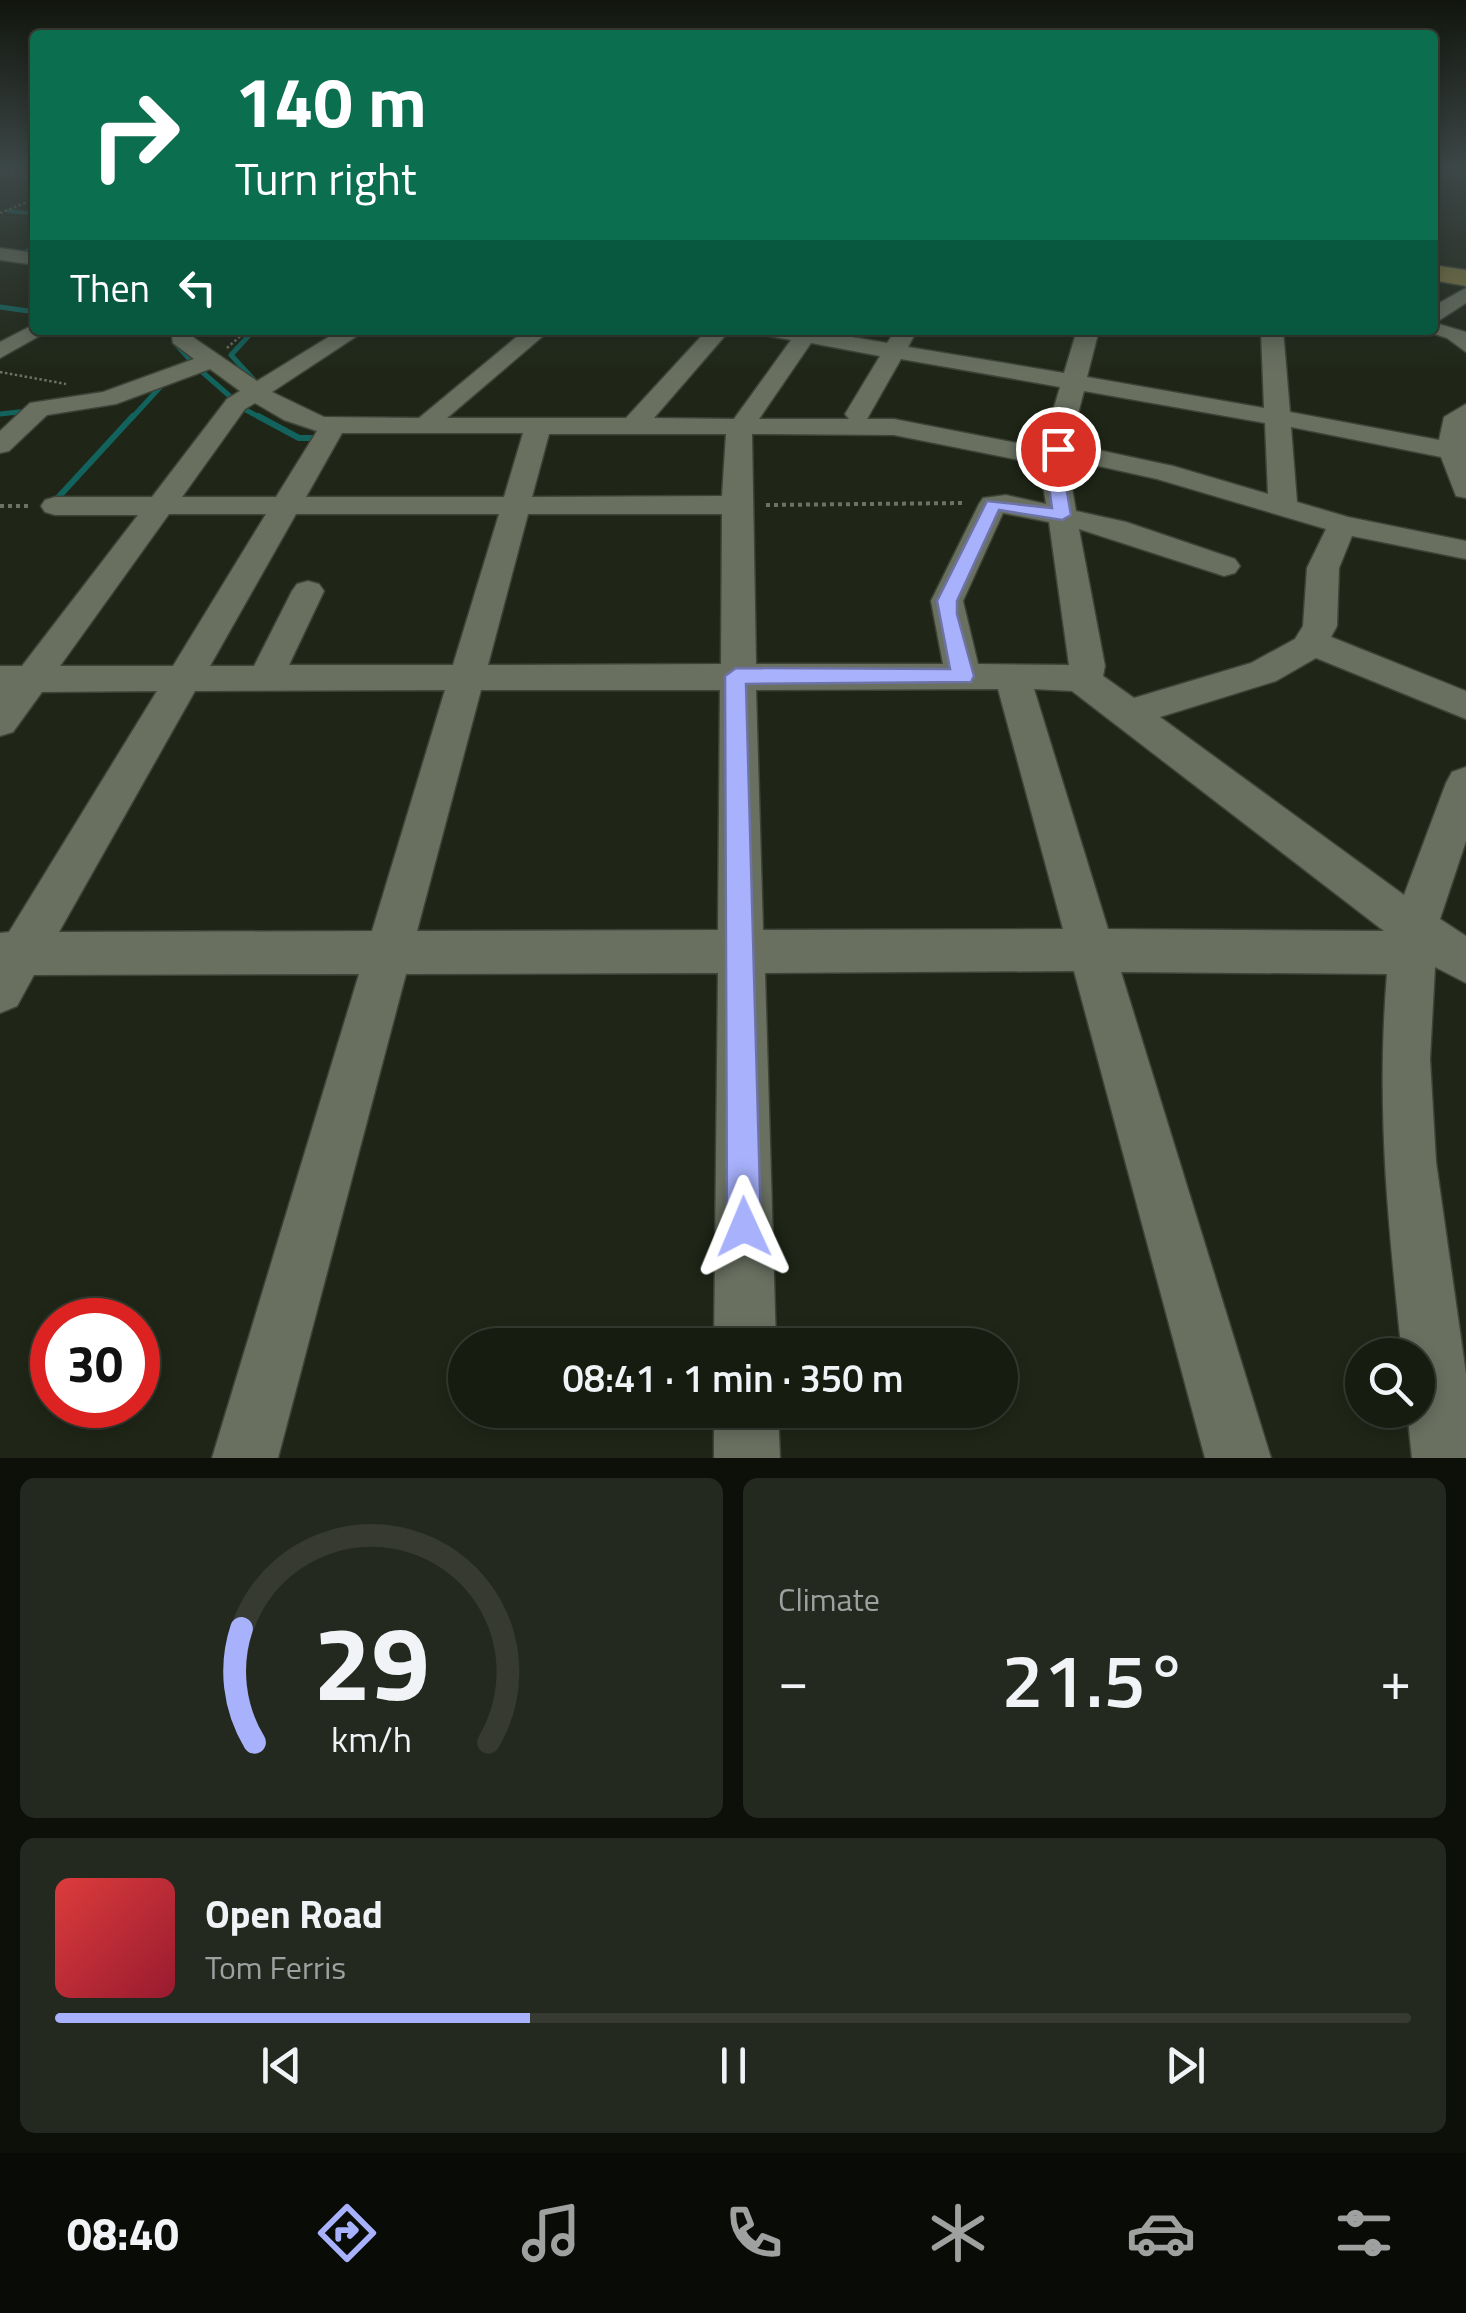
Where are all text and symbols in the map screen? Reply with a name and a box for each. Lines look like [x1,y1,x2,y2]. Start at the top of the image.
text: 140 m [235,48,427,154]
icon: right [70,70,200,200]
text: Turn right [235,144,417,212]
text: Then [70,259,150,317]
icon: left [170,260,225,315]
pin [1016,407,1101,492]
icon: arrive [1031,422,1086,477]
position arrow [692,1175,796,1279]
speed limit sign: 30 [30,1298,160,1428]
map controls [1345,1338,1435,1428]
button: search [1345,1338,1435,1428]
text: 08:41 · 1 min · 350 m [562,1349,904,1407]
text: Climate [778,1575,880,1623]
text: 29 [313,1582,430,1740]
text: 21.5° [1002,1622,1187,1736]
text: − [778,1638,809,1721]
text: + [1380,1638,1411,1721]
text: km/h [331,1711,412,1766]
text: Open Road [205,1885,383,1943]
text: Tom Ferris [205,1943,346,1991]
icon: previous [254,2038,309,2093]
icon: pause [706,2038,761,2093]
icon: next [1158,2038,1213,2093]
icon: directions [312,2198,382,2268]
icon: music [516,2198,586,2268]
icon: phone [719,2198,789,2268]
icon: climate [923,2198,993,2268]
icon: car [1126,2198,1196,2268]
icon: filters [1329,2198,1399,2268]
text: 08:40 [67,2199,179,2267]

